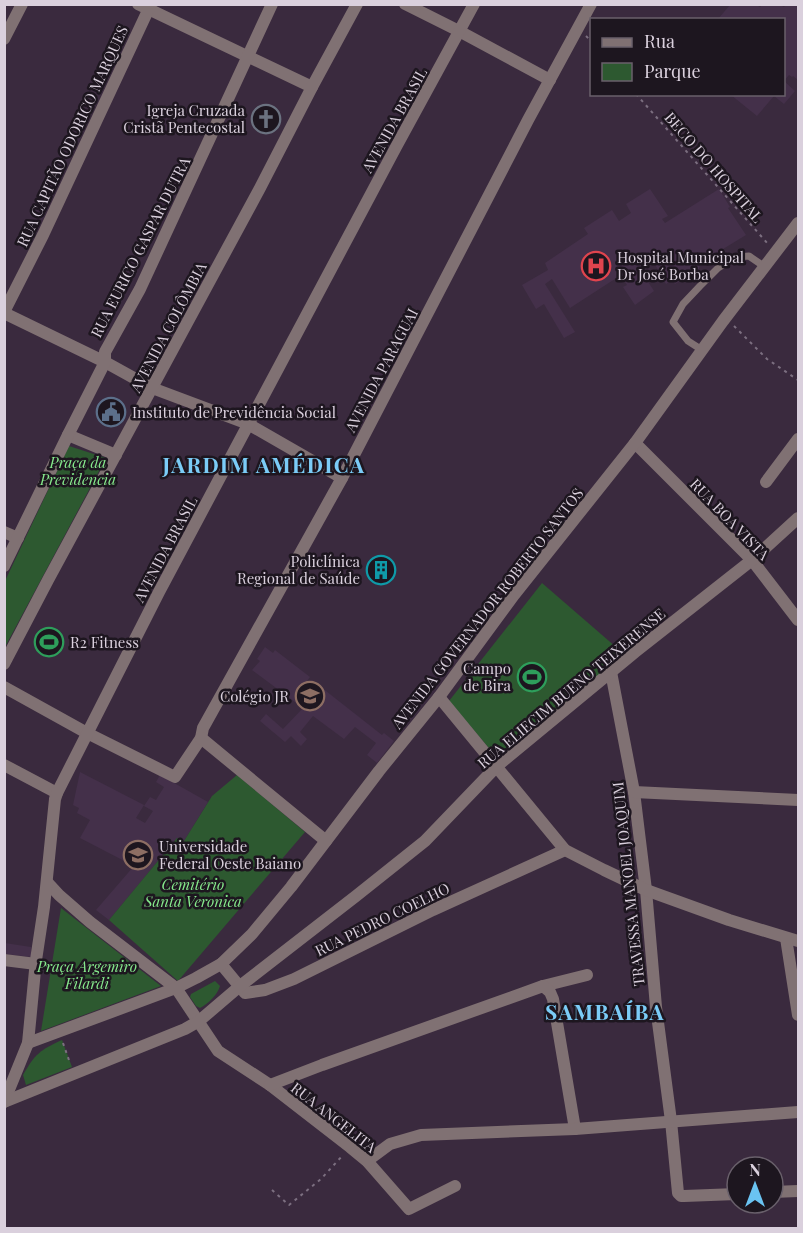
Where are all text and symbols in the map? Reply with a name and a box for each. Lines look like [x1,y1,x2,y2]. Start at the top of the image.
legend [590,18,785,96]
street label: RUA CAPITÃO ODORICO MARQUES [12,22,132,250]
text: Rua [644,29,675,53]
text: Parque [644,59,701,83]
street label: AVENIDA BRASIL [356,64,431,177]
place label: Igreja Cruzada Cristã Pentecostal [123,100,246,137]
church icon: Igreja Cruzada Cristã Pentecostal [250,103,282,135]
street label: BECO DO HOSPITAL [660,108,768,227]
street label: RUA EURICO GASPAR DUTRA [86,153,195,341]
place label: Hospital Municipal Dr José Borba [617,247,744,284]
hospital icon: Hospital Municipal Dr José Borba [580,250,612,282]
street label: AVENIDA COLÔMBIA [125,258,211,396]
street label: AVENIDA PARAGUAI [339,305,422,436]
public building icon: Instituto de Previdência Social [95,396,127,428]
place label: Instituto de Previdência Social [132,402,336,422]
district label: JARDIM AMÉDICA [161,450,366,478]
park label: Praça da Previdencia [39,452,116,489]
street label: RUA BOA VISTA [686,474,774,565]
street label: AVENIDA GOVERNADOR ROBERTO SANTOS [386,483,587,733]
street label: AVENIDA BRASIL [128,492,201,606]
place label: Policlínica Regional de Saúde [237,551,361,588]
building icon: Policlínica Regional de Saúde [365,554,397,586]
street label: RUA ELIECIM BUENO TEIXERENSE [473,603,669,773]
sports icon: R2 Fitness [33,626,65,658]
place label: R2 Fitness [70,632,139,652]
place label: Campo de Bira [463,658,512,695]
sports icon: Campo de Bira [516,661,548,693]
school or university icon: Colégio JR [294,680,326,712]
place label: Colégio JR [220,686,289,706]
street label: TRAVESSA MANOEL JOAQUIM [607,781,649,987]
place label: Universidade Federal Oeste Baiano [159,836,301,873]
school or university icon: Universidade Federal Oeste Baiano [122,839,154,871]
park label: Cemitério Santa Veronica [143,874,242,911]
street label: RUA PEDRO COELHO [311,878,453,960]
park label: Praça Argemiro Filardi [36,956,137,993]
district label: SAMBAÍBA [545,997,665,1025]
street label: RUA ANGELITA [287,1077,381,1157]
north arrow [725,1155,785,1215]
text: N [749,1159,761,1180]

